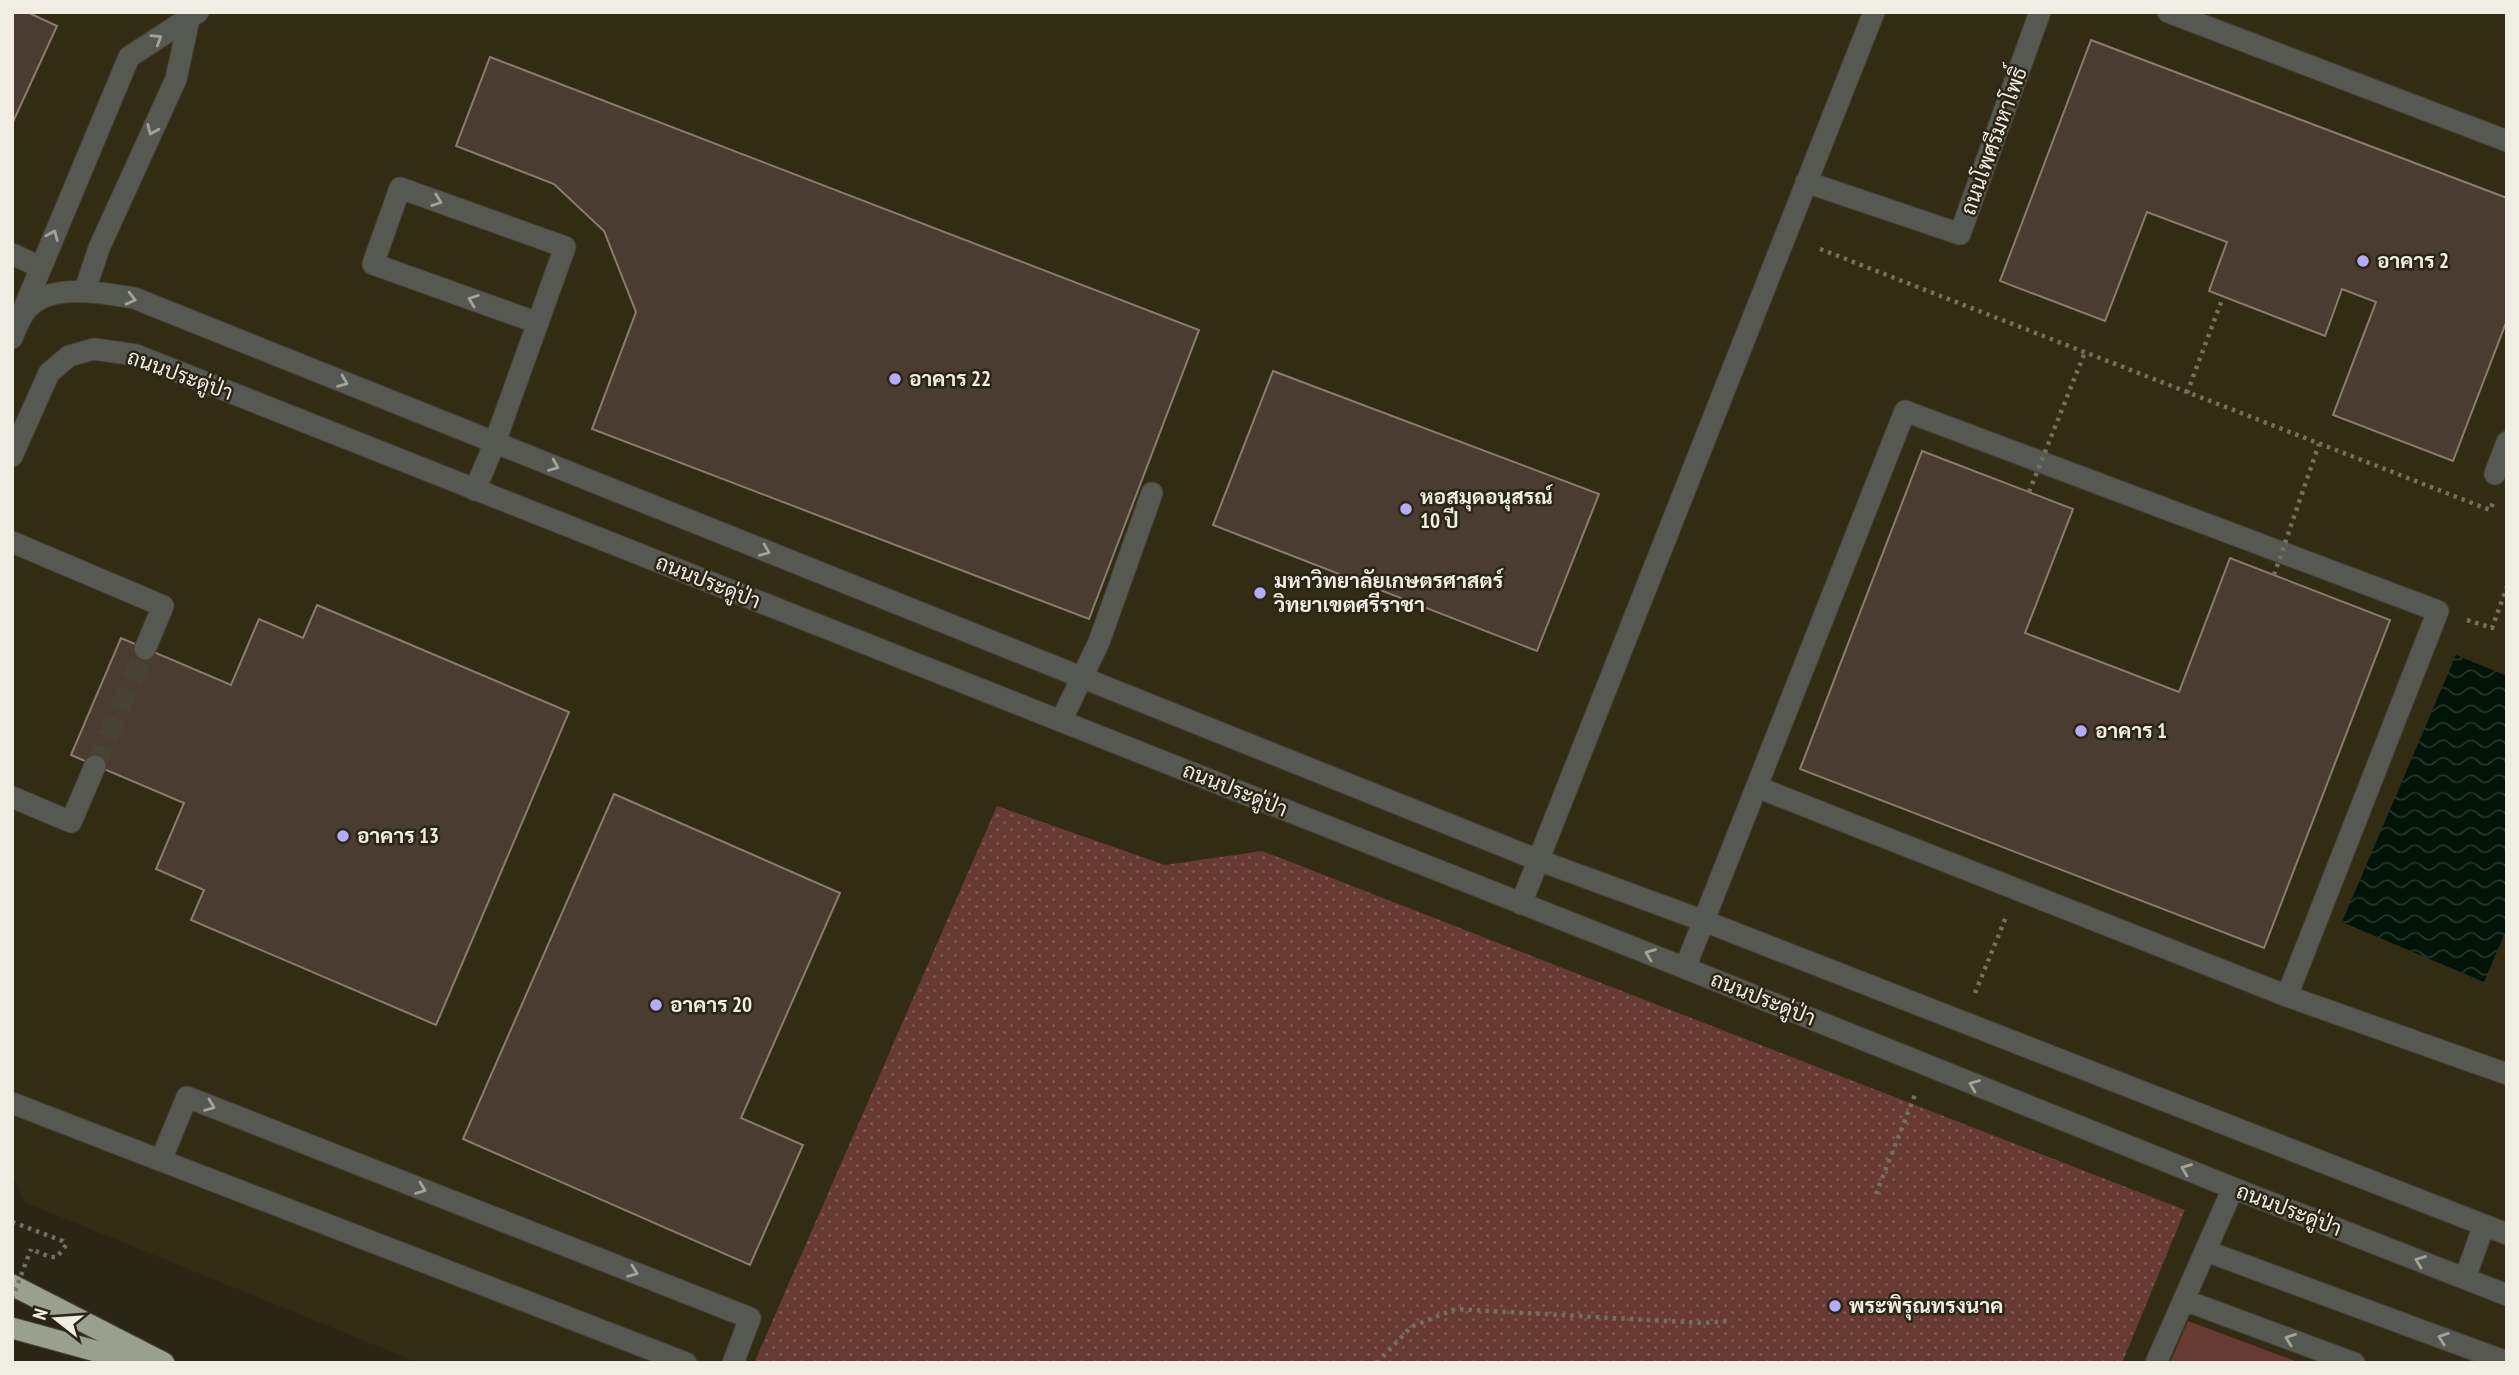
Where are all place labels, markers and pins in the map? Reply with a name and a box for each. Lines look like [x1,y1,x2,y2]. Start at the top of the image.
place label: อาคาร 2 [2377,247,2449,274]
marker: อาคาร 2 [2355,253,2371,269]
place label: อาคาร 22 [909,365,991,392]
marker: อาคาร 22 [887,371,903,387]
place label: หอสมุดอนุสรณ์ 10 ปี [1420,483,1554,534]
marker: หอสมุดอนุสรณ์ 10 ปี [1398,501,1414,517]
place label: มหาวิทยาลัยเกษตรศาสตร์ วิทยาเขตศรีราชา [1273,567,1505,618]
marker: มหาวิทยาลัยเกษตรศาสตร์ วิทยาเขตศรีราชา [1252,585,1268,601]
place label: อาคาร 1 [2095,717,2167,744]
marker: อาคาร 1 [2073,723,2089,739]
place label: อาคาร 13 [357,822,439,849]
marker: อาคาร 13 [335,828,351,844]
place label: อาคาร 20 [670,991,752,1018]
marker: อาคาร 20 [648,997,664,1013]
place label: พระพิรุณทรงนาค [1849,1292,2003,1321]
marker: พระพิรุณทรงนาค [1827,1298,1843,1314]

